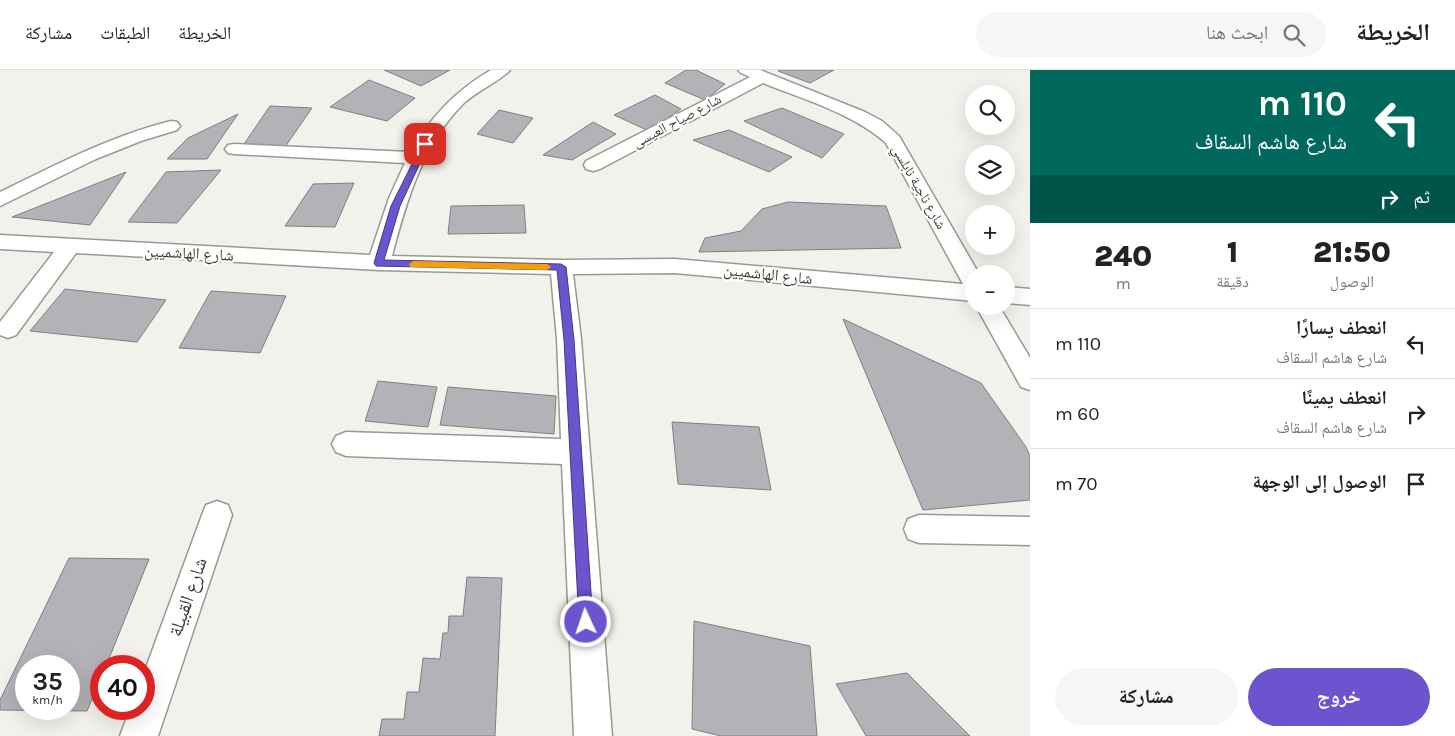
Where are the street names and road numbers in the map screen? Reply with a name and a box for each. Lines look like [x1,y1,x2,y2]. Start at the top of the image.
street label: شارع صياح العيسى [630,91,725,152]
street label: شارع ناجية نابلسي [886,142,950,233]
street label: شارع الهاشميين [144,241,234,266]
street label: شارع الهاشميين [722,260,814,289]
street label: شارع القبيلة [164,555,212,639]

